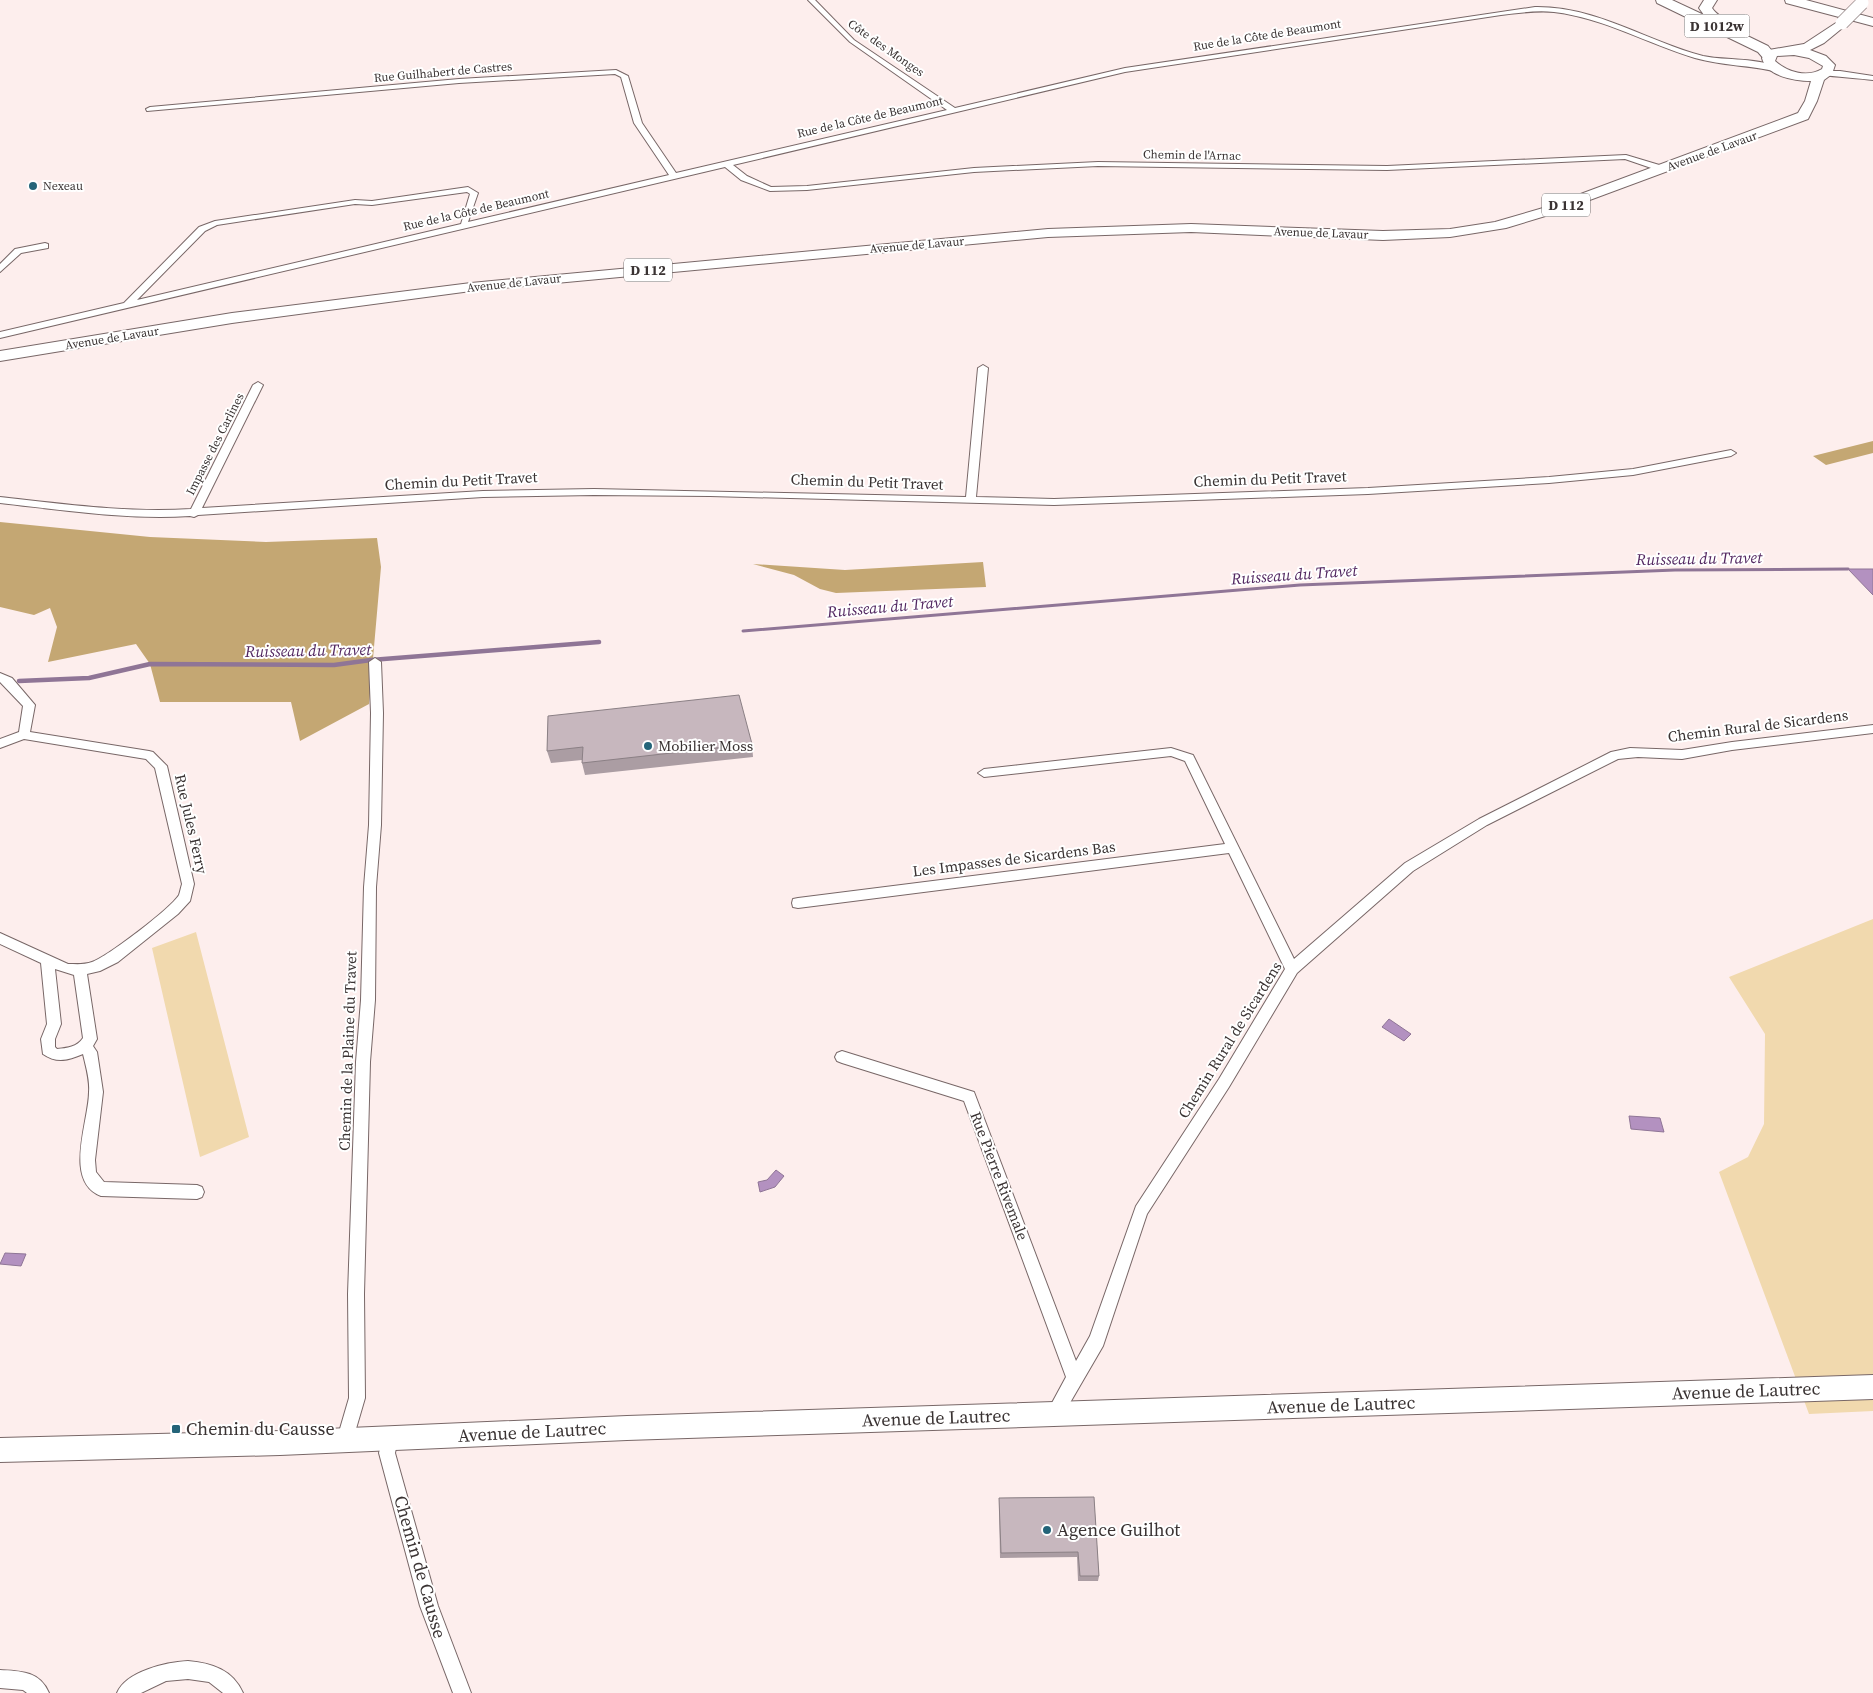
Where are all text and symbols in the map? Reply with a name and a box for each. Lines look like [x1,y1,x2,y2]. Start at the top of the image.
street label: Rue de la Côte de Beaumont [1192,15,1342,55]
road number: D 1012w [1684,15,1750,38]
street label: Côte des Monges [845,16,927,80]
street label: Rue Guilhabert de Castres [373,58,513,86]
street label: Rue de la Côte de Beaumont [795,92,945,142]
street label: Avenue de Lavaur [1665,127,1759,175]
street label: Chemin de l'Arnac [1143,146,1241,164]
place label: Nexeau [43,178,83,194]
marker: Nexeau [27,180,39,192]
street label: Rue de la Côte de Beaumont [401,185,551,235]
road number: D 112 [1542,194,1590,216]
street label: Avenue de Lavaur [1273,223,1369,243]
street label: Avenue de Lavaur [869,233,965,257]
road number: D 112 [624,258,672,282]
street label: Avenue de Lavaur [466,270,562,296]
street label: Avenue de Lavaur [64,323,160,353]
street label: Impasse des Carlines [182,390,248,498]
street label: Chemin du Petit Travet [1193,465,1347,492]
street label: Chemin du Petit Travet [384,466,538,495]
street label: Chemin du Petit Travet [790,468,944,495]
water label: Ruisseau du Travet [1635,546,1763,570]
water label: Ruisseau du Travet [1229,559,1358,589]
water label: Ruisseau du Travet [825,589,955,623]
water label: Ruisseau du Travet [244,638,372,662]
street label: Chemin Rural de Sicardens [1667,704,1849,747]
place label: Mobilier Moss [658,735,753,756]
marker: Mobilier Moss [642,740,654,752]
street label: Rue Jules Ferry [170,772,213,876]
street label: Les Impasses de Sicardens Bas [911,836,1117,881]
street label: Chemin de la Plaine du Travet [334,951,361,1151]
street label: Chemin Rural de Sicardens [1173,957,1287,1122]
street label: Rue Pierre Rivemale [965,1108,1034,1244]
street label: Avenue de Lautrec [1671,1375,1821,1406]
street label: Avenue de Lautrec [1266,1389,1416,1420]
street label: Avenue de Lautrec [861,1402,1011,1433]
street label: Avenue de Lautrec [457,1415,607,1448]
place label: Chemin du Causse [186,1416,335,1441]
marker: Chemin du Causse [170,1423,182,1435]
street label: Chemin de Causse [388,1493,453,1641]
place label: Agence Guilhot [1057,1517,1180,1542]
marker: Agence Guilhot [1041,1524,1053,1536]

